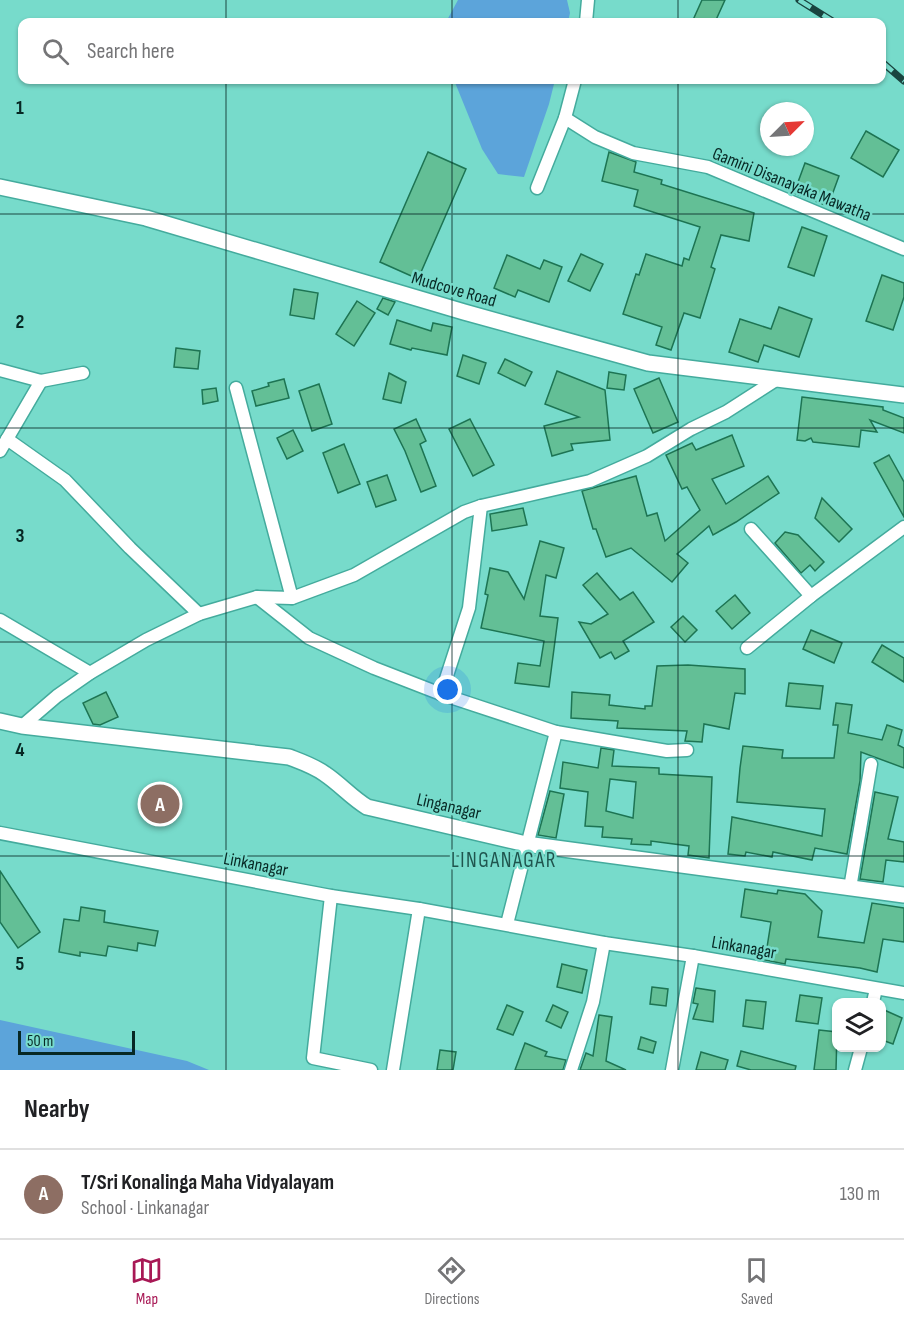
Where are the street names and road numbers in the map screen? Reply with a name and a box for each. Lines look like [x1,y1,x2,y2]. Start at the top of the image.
street label: Gamini Disanayaka Mawatha [709,143,874,226]
street label: Mudcove Road [409,267,499,312]
street label: Linganagar [415,789,483,824]
street label: Linkanagar [222,848,290,881]
street label: Linkanagar [710,931,778,963]

